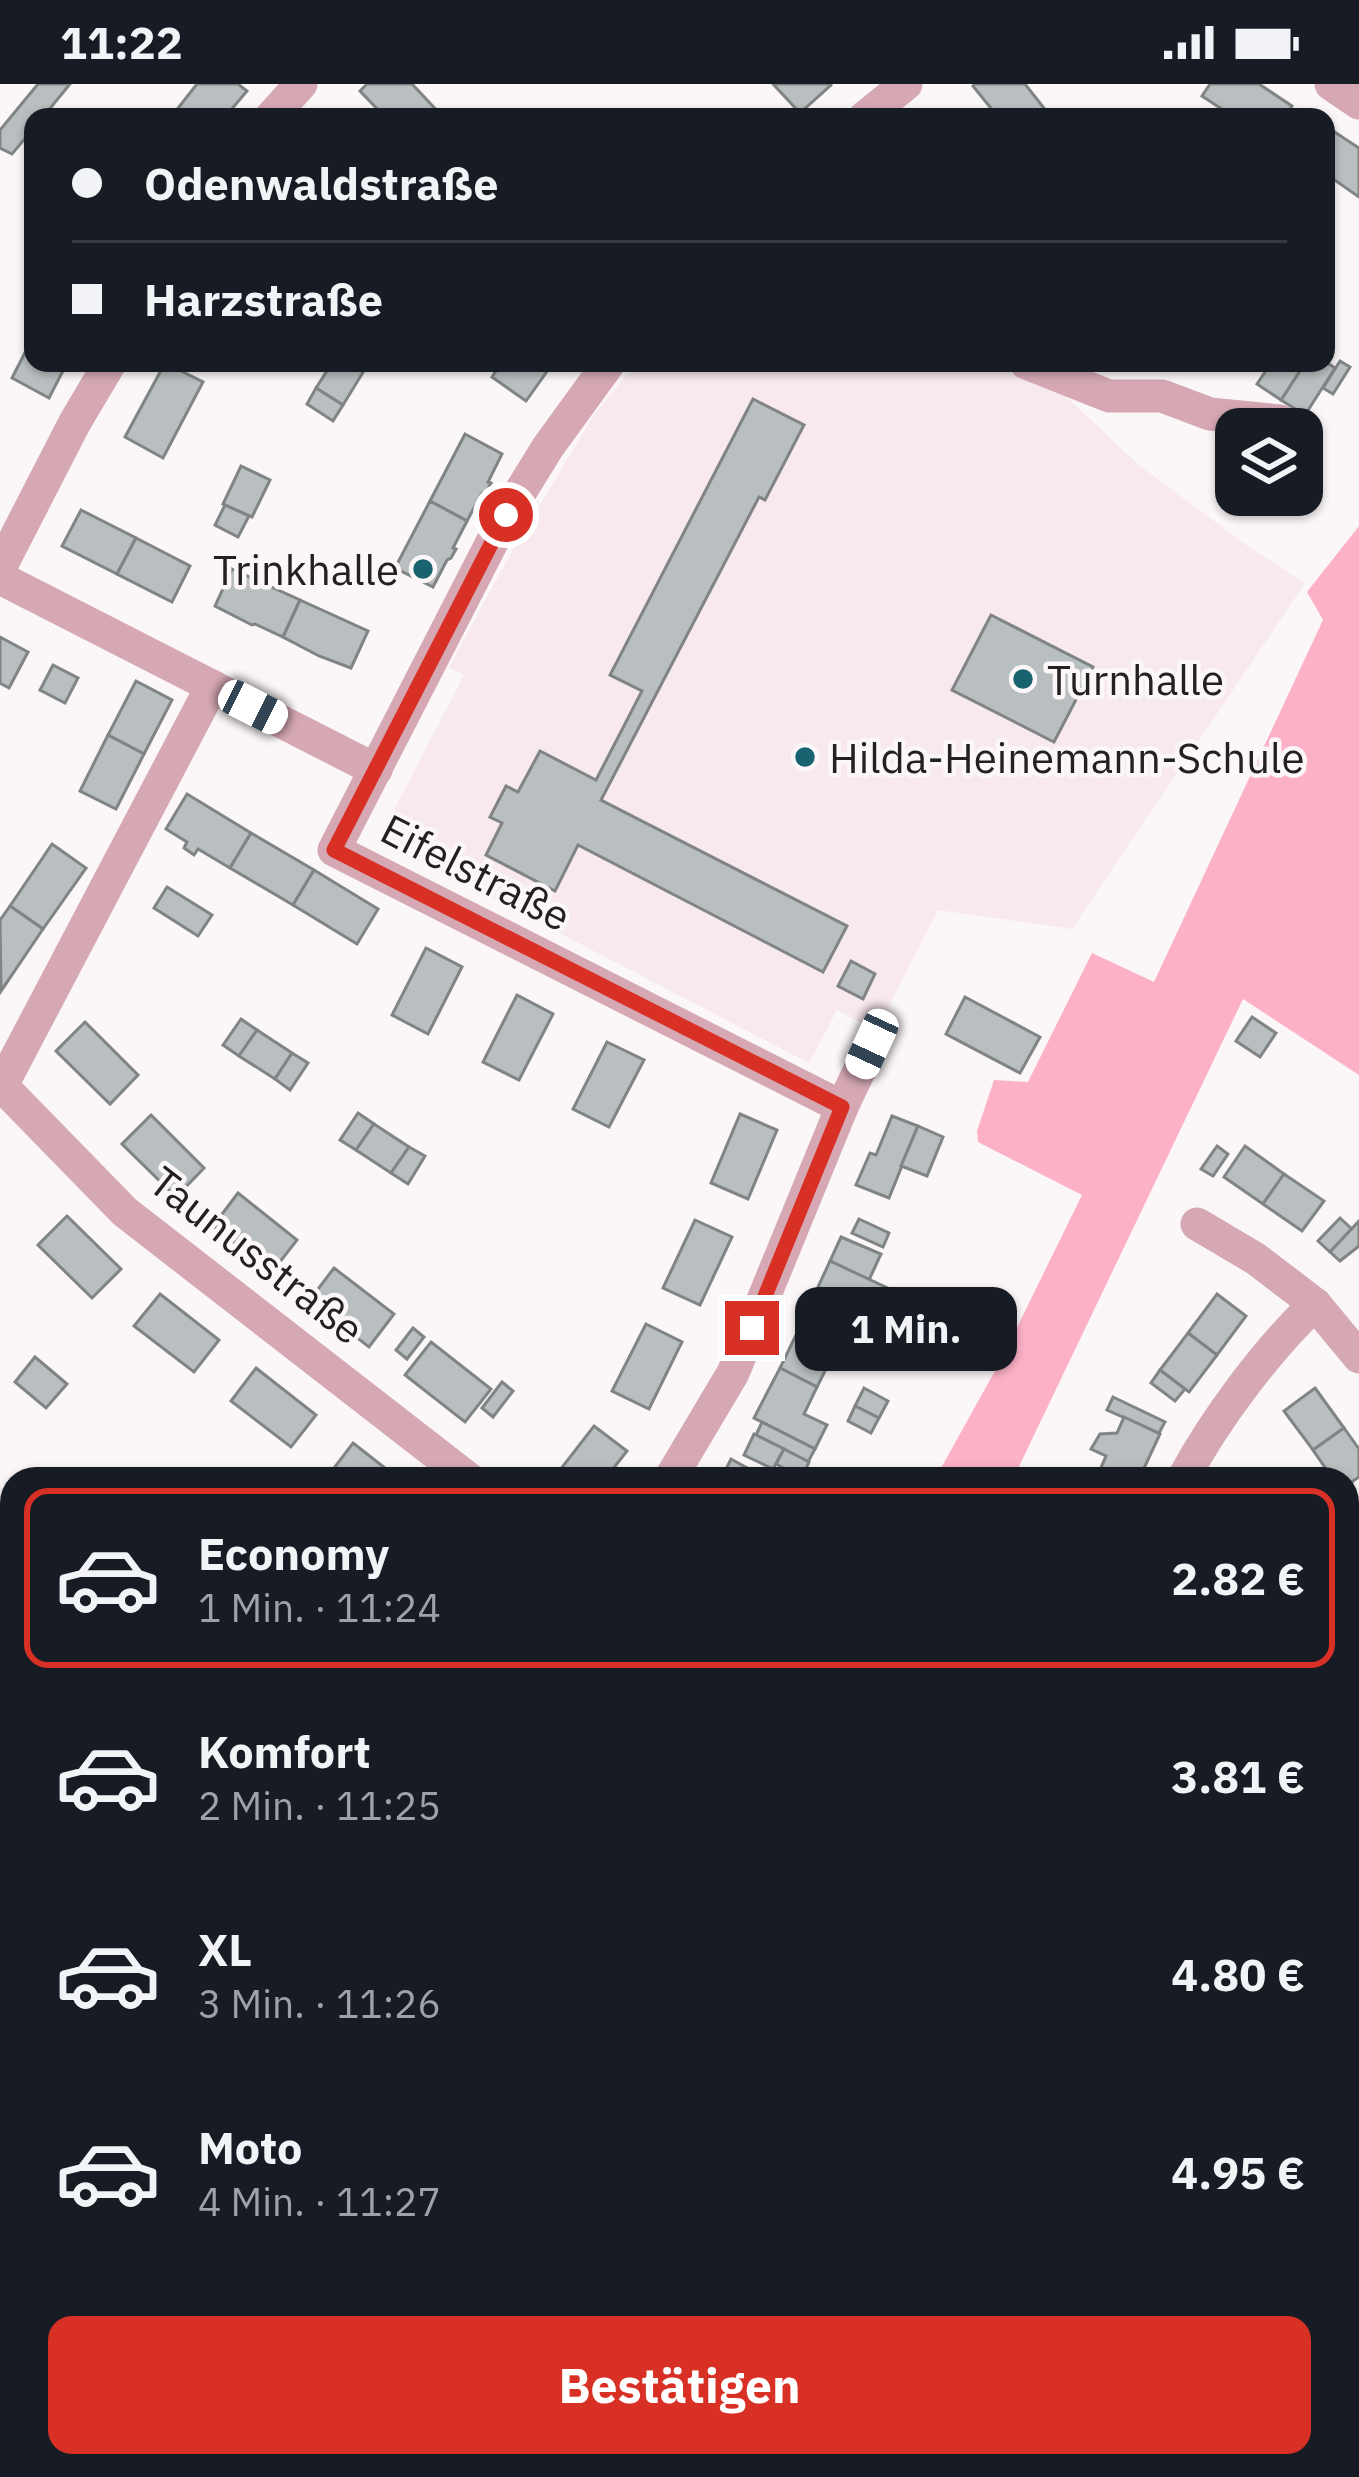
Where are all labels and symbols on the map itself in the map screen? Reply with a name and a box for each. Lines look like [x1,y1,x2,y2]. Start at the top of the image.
route start [479,488,533,542]
place label: Trinkhalle [213,542,399,597]
marker: Trinkhalle [410,556,436,582]
place label: Turnhalle [1047,652,1224,707]
marker: Turnhalle [1010,666,1036,692]
car [213,675,293,739]
place label: Hilda-Heinemann-Schule [829,730,1305,785]
marker: Hilda-Heinemann-Schule [792,744,818,770]
street label: Eifelstraße [372,801,580,943]
car [840,1004,904,1084]
street label: Taunusstraße [138,1154,376,1356]
callout: 1 Min. [794,1286,1016,1370]
route end [725,1301,779,1355]

